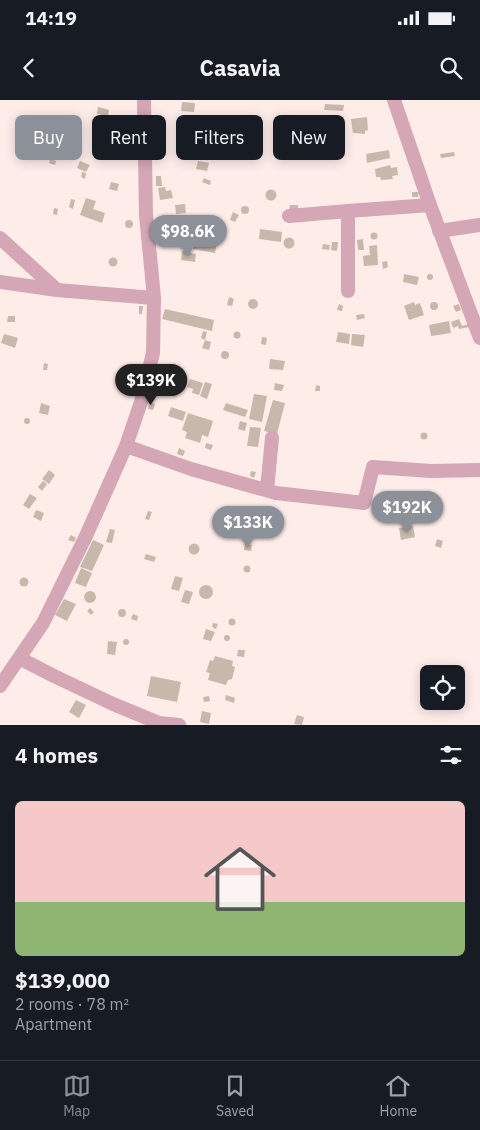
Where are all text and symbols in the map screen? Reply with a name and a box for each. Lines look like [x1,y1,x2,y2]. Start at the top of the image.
text: 14:19 [25,6,77,30]
text: Casavia [200,53,280,82]
icon: back [15,54,43,82]
icon: search [437,54,465,82]
chip: Buy [15,115,82,160]
chip: Rent [92,115,166,160]
chip: Filters [176,115,263,160]
chip: New [273,115,345,160]
pin: $98.6K [147,214,229,257]
text: $98.6K [161,221,215,241]
pin: $139K [116,364,186,406]
text: $139K [126,370,176,390]
pin: $192K [372,490,442,533]
text: $192K [382,497,432,517]
pin: $133K [213,506,283,548]
text: $133K [223,512,273,532]
map controls [420,665,465,710]
button: locate [420,665,465,710]
text: 4 homes [15,741,98,769]
icon: filters [437,741,465,769]
icon: home [195,834,285,924]
text: $139,000 [15,966,110,994]
text: 2 rooms · 78 m² [15,994,129,1014]
text: Apartment [15,1014,92,1034]
tab: Map [63,1072,91,1120]
tab: Saved [216,1072,254,1120]
tab: Home [380,1072,417,1120]

